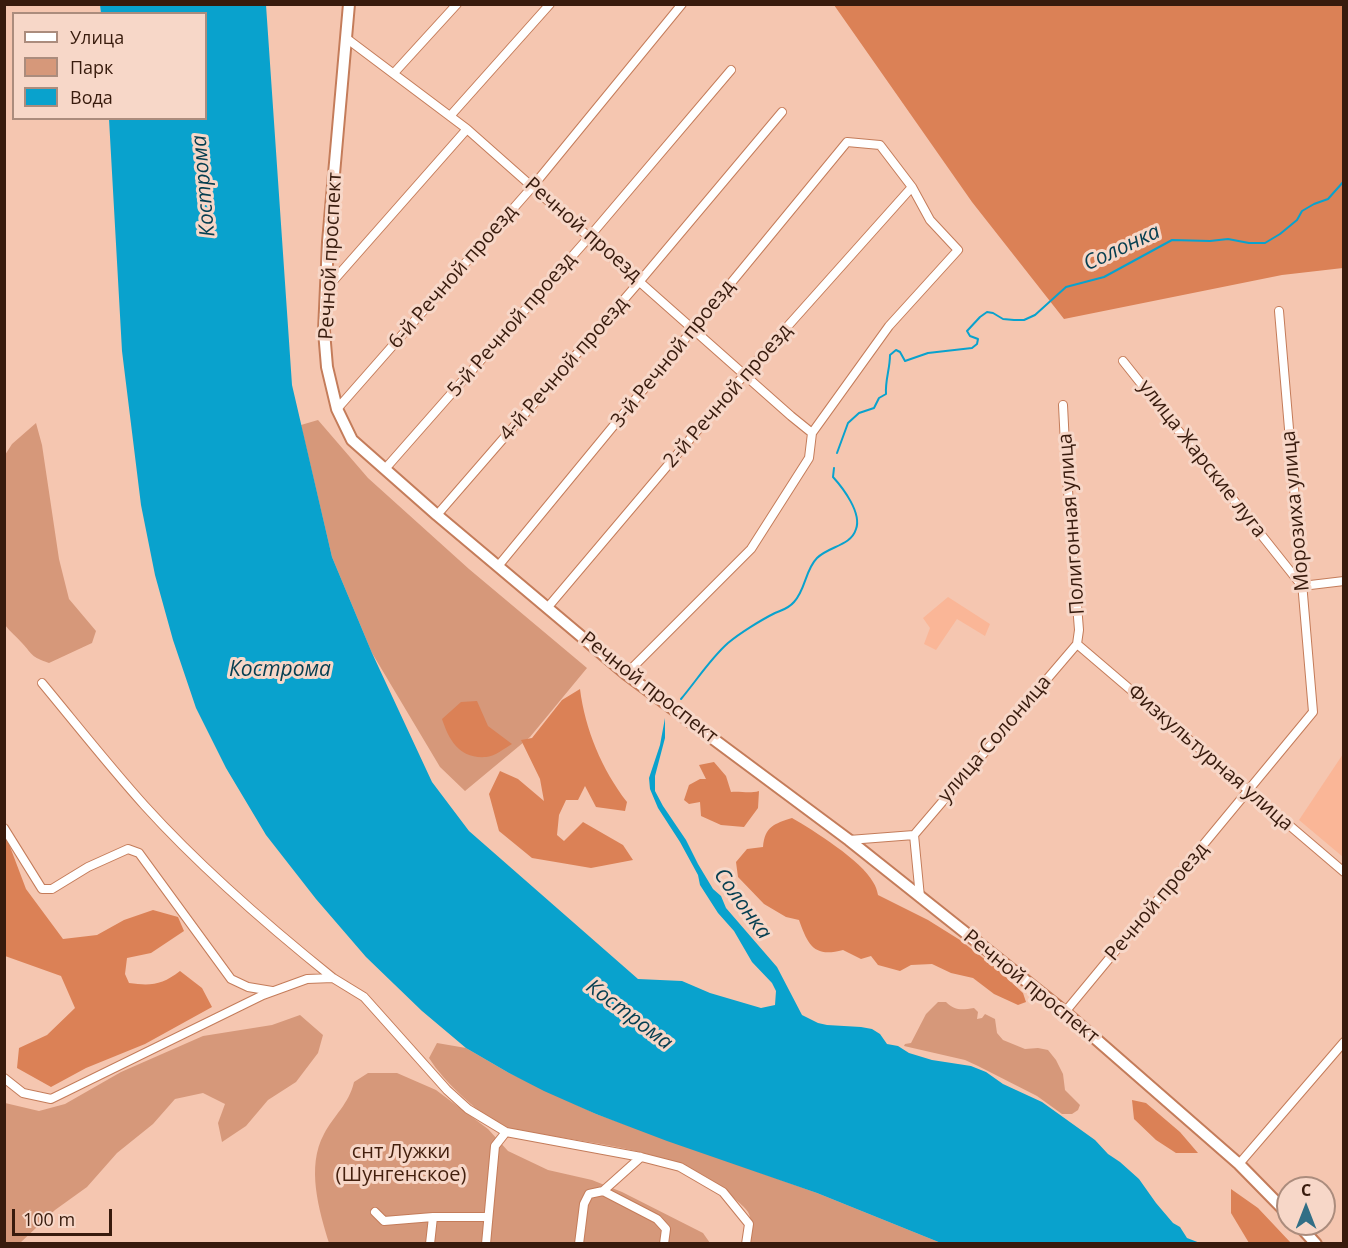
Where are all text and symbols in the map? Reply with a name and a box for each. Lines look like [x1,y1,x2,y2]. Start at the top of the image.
legend [12,12,207,120]
text: Улица [70,25,124,49]
text: Парк [70,55,113,79]
text: Вода [70,85,113,109]
water label: Кострома [187,134,221,238]
street label: Речной проспект [315,172,347,340]
street label: Речной проезд [520,173,646,287]
street label: 6-й Речной проезд [384,200,522,354]
water label: Солонка [1080,219,1164,277]
street label: 5-й Речной проезд [443,248,581,402]
street label: 3-й Речной проезд [606,275,740,433]
street label: 4-й Речной проезд [495,292,633,446]
street label: 2-й Речной проезд [659,319,797,473]
street label: улица Жарские луга [1133,375,1271,543]
street label: Морозиха улица [1277,430,1315,592]
street label: Полигонная улица [1054,432,1090,616]
street label: Речной проспект [576,627,722,749]
water label: Кострома [229,657,331,683]
street label: улица Солоница [933,671,1057,807]
street label: Физкультурная улица [1122,680,1298,836]
street label: Речной проезд [1101,838,1213,966]
water label: Солонка [708,864,776,944]
street label: Речной проспект [958,925,1104,1049]
water label: Кострома [581,974,677,1056]
park label: снт Лужки (Шунгенское) [336,1140,466,1187]
north arrow [1276,1176,1336,1236]
text: С [1301,1179,1311,1201]
scale bar [15,1197,116,1235]
text: 100 m [23,1207,75,1231]

